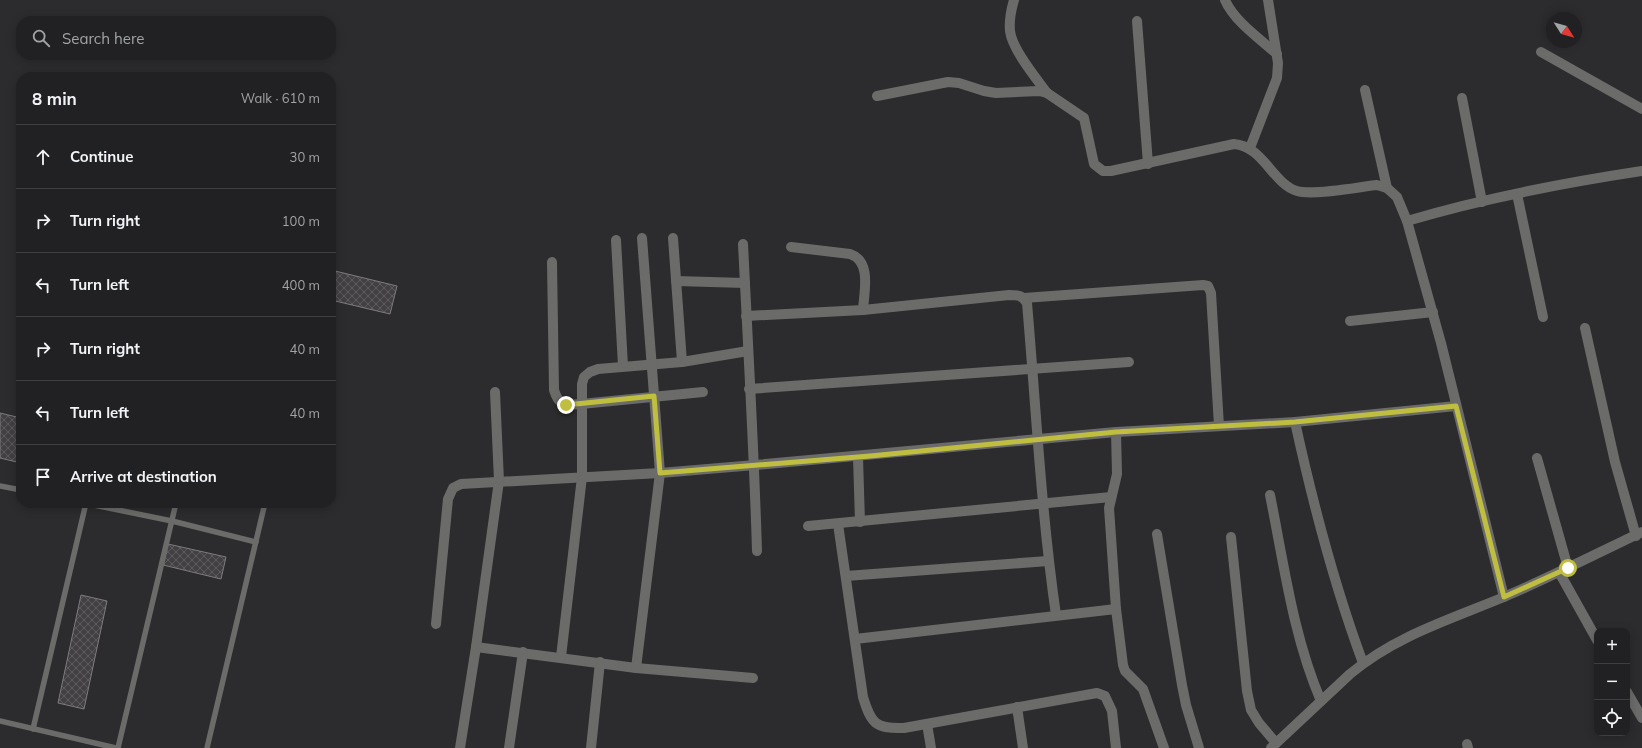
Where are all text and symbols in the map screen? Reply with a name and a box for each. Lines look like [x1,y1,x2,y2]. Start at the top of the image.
north arrow [1546,12,1582,48]
search box [16,16,336,60]
icon: search [30,27,52,49]
text: Search here [62,29,144,48]
text: 8 min [32,88,77,109]
text: Walk · 610 m [241,90,320,106]
icon: ahead [32,146,54,168]
text: Continue [70,147,133,166]
text: 30 m [290,149,320,165]
icon: right [32,210,54,232]
text: Turn right [70,211,140,230]
text: 100 m [282,213,320,229]
icon: left [32,274,54,296]
text: Turn left [70,275,129,294]
text: 400 m [282,277,320,293]
icon: right [32,338,54,360]
text: Turn right [70,339,140,358]
text: 40 m [290,341,320,357]
route end [557,396,575,414]
icon: left [32,402,54,424]
text: Turn left [70,403,129,422]
text: 40 m [290,405,320,421]
icon: arrive [32,466,54,488]
text: Arrive at destination [70,467,217,486]
route start [1559,559,1577,577]
map controls [1594,628,1630,736]
button: + [1594,628,1630,664]
button: − [1594,664,1630,700]
button: locate [1594,700,1630,736]

